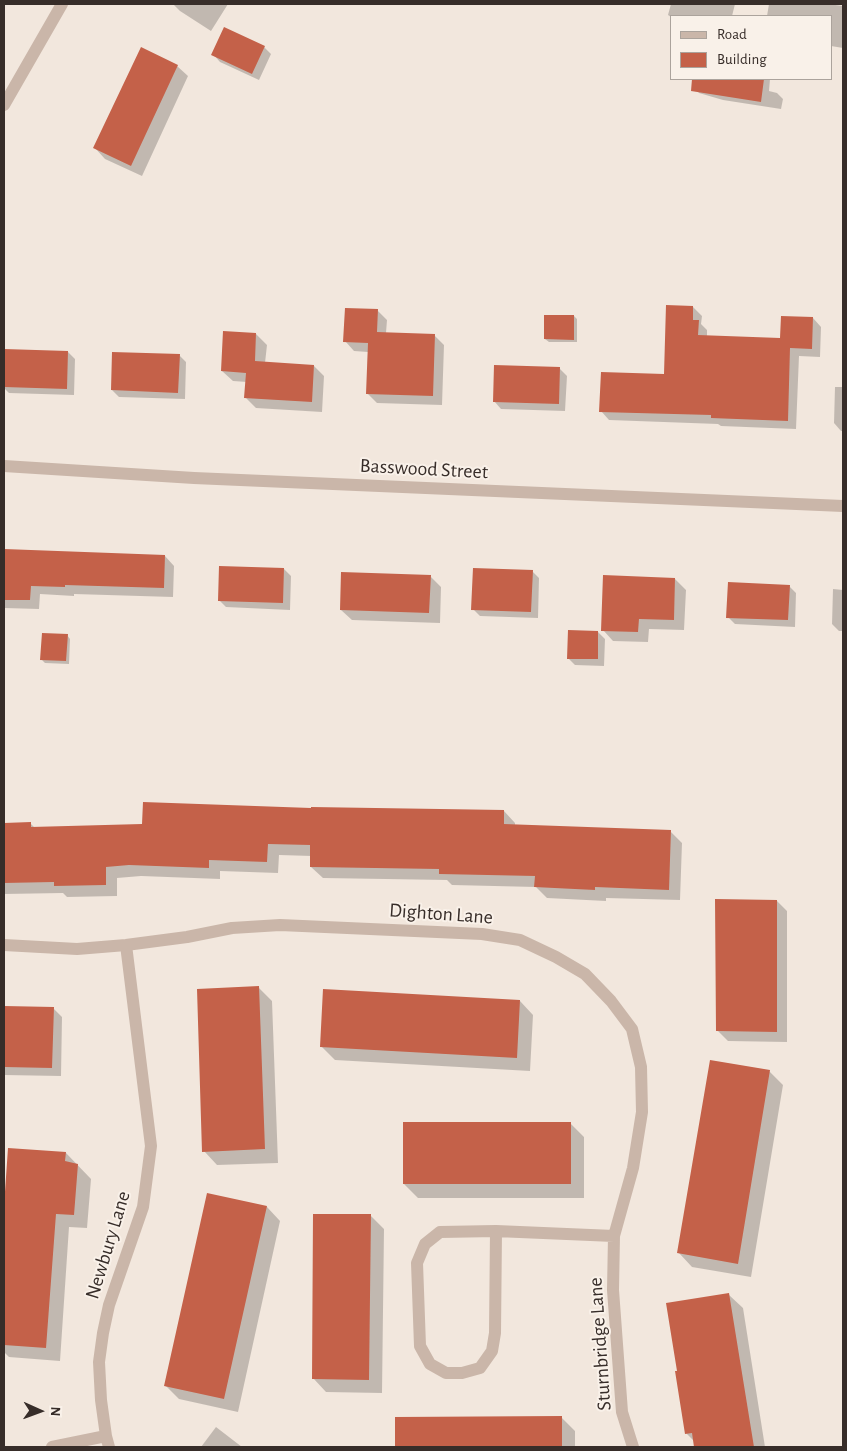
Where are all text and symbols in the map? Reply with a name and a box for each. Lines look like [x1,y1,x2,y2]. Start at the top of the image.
legend [670,15,832,80]
text: Road [717,27,747,42]
text: Building [717,52,767,67]
street label: Basswood Street [359,454,489,484]
street label: Dighton Lane [388,898,494,930]
street label: Newbury Lane [80,1188,136,1302]
street label: Sturnbridge Lane [583,1277,617,1411]
north arrow [15,1386,65,1436]
text: N [48,1406,62,1417]

